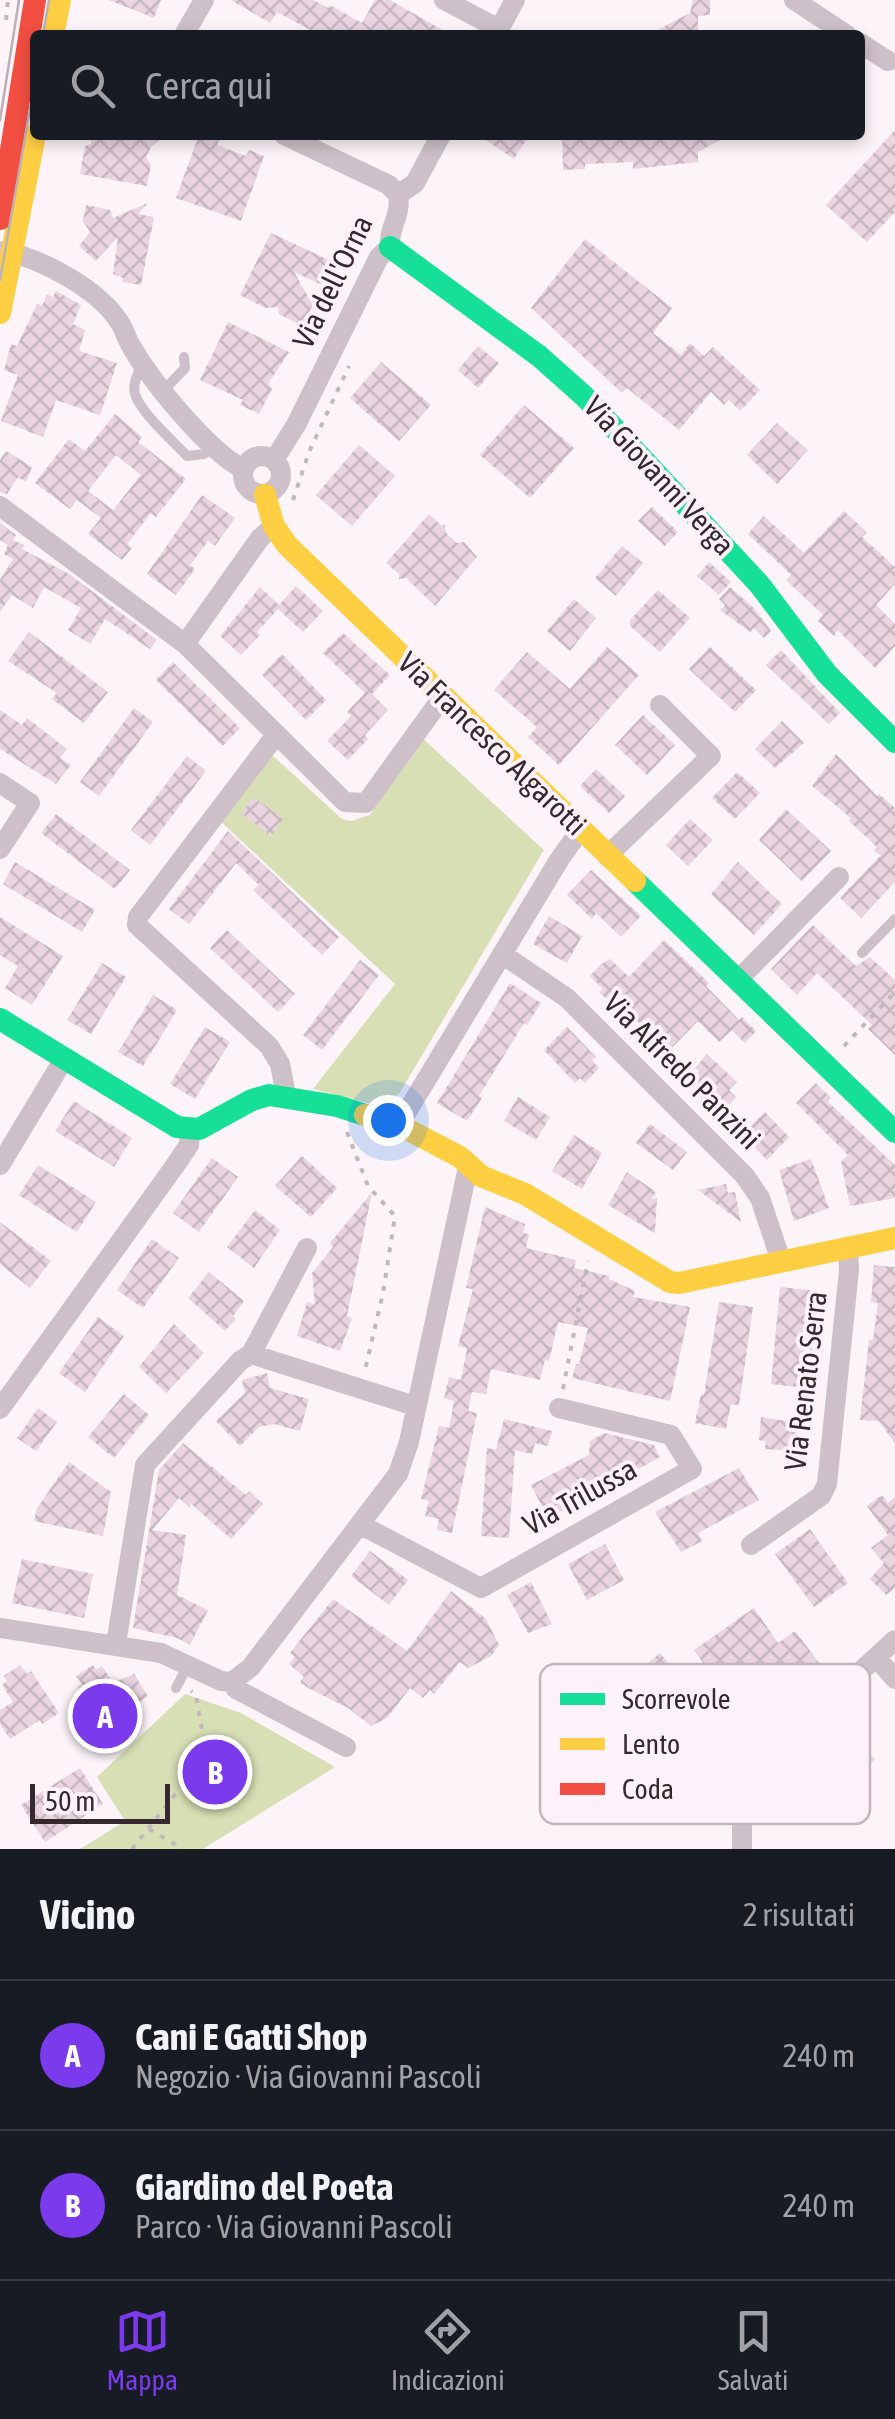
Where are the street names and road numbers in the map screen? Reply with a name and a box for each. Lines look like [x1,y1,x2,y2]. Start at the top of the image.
street label: Via dell'Orna [285,210,379,353]
street label: Via Giovanni Verga [578,389,742,562]
street label: Via Francesco Algarotti [392,645,594,842]
street label: Via Alfredo Panzini [597,985,768,1156]
street label: Via Renato Serra [777,1289,833,1473]
street label: Via Trilussa [517,1451,642,1541]

